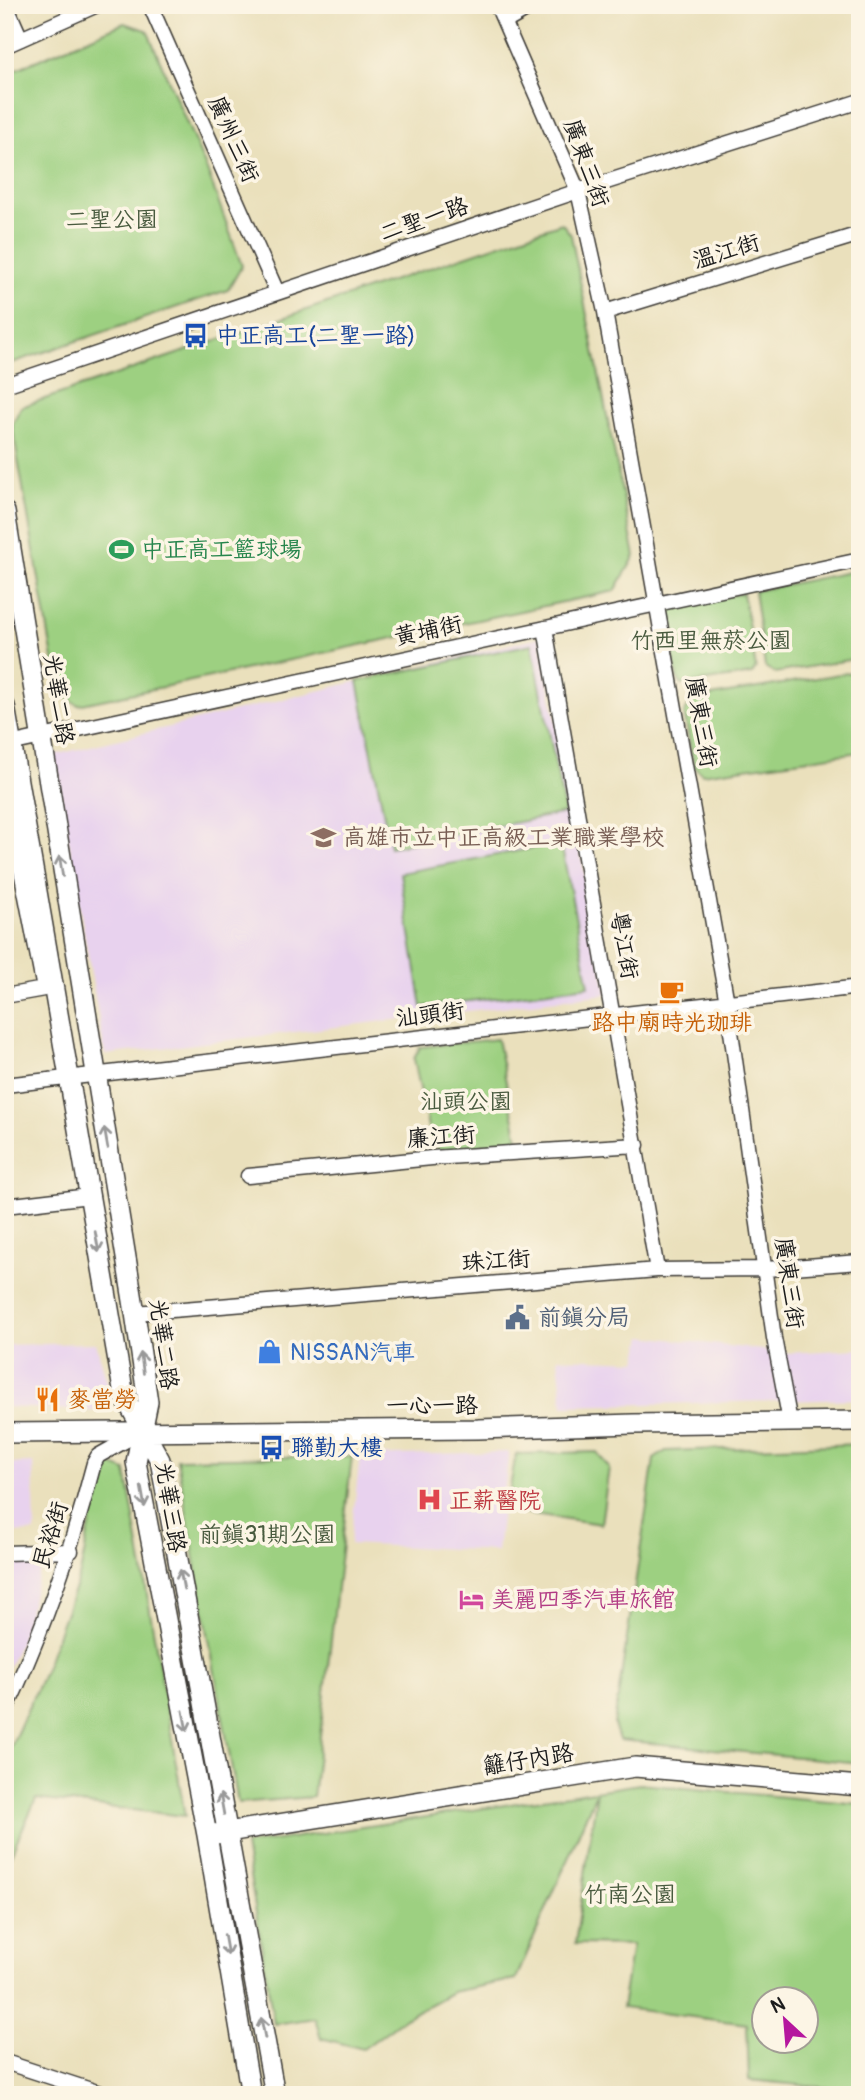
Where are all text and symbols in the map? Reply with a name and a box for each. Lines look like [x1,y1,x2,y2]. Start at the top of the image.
street label: 廣州三街 [202,91,265,187]
street label: 廣東三街 [557,115,616,211]
street label: 二聖一路 [376,191,472,248]
park label: 二聖公園 [66,205,158,234]
street label: 溫江街 [689,228,763,275]
bus stop icon: 中正高工(二聖一路) [182,321,210,349]
place label: 中正高工(二聖一路) [216,321,415,350]
sports icon: 中正高工籃球場 [107,535,135,563]
place label: 中正高工籃球場 [141,535,302,564]
street label: 黃埔街 [391,609,465,652]
park label: 竹西里無菸公園 [631,626,792,655]
street label: 光華二路 [37,651,80,747]
street label: 廣東三街 [679,674,724,770]
school or university icon: 高雄市立中正高級工業職業學校 [309,823,337,851]
place label: 高雄市立中正高級工業職業學校 [343,823,665,852]
one-way arrow [54,855,67,878]
street label: 粵江街 [604,909,645,982]
cafe icon: 路中廟時光珈琲 [658,978,686,1006]
street label: 汕頭街 [394,996,466,1033]
place label: 路中廟時光珈琲 [592,1008,753,1037]
park label: 汕頭公園 [420,1087,512,1116]
street label: 廉江街 [406,1120,476,1153]
one-way arrow [99,1127,112,1150]
one-way arrow [91,1230,104,1252]
street label: 廣東三街 [769,1235,810,1331]
street label: 珠江街 [461,1244,531,1277]
street label: 光華二路 [143,1296,184,1392]
public building icon: 前鎮分局 [504,1303,532,1331]
place label: 前鎮分局 [538,1303,630,1332]
shop icon: NISSAN汽車 [256,1338,284,1366]
place label: NISSAN汽車 [290,1338,415,1367]
one-way arrow [136,1352,149,1375]
restaurant icon: 麥當勞 [34,1385,62,1413]
place label: 麥當勞 [68,1385,137,1414]
street label: 一心一路 [386,1391,478,1420]
bus stop icon: 聯勤大樓 [257,1433,285,1461]
place label: 聯勤大樓 [291,1433,383,1462]
street label: 光華三路 [149,1459,192,1555]
one-way arrow [137,1485,150,1508]
hospital icon: 正薪醫院 [415,1486,443,1514]
place label: 正薪醫院 [449,1486,541,1515]
street label: 民裕街 [27,1498,74,1572]
park label: 前鎮31期公園 [199,1520,335,1549]
one-way arrow [174,1569,188,1592]
hotel icon: 美麗四季汽車旅館 [457,1585,485,1613]
place label: 美麗四季汽車旅館 [491,1585,675,1614]
one-way arrow [179,1709,192,1732]
street label: 籬仔內路 [480,1738,576,1781]
one-way arrow [214,1793,228,1816]
park label: 竹南公園 [584,1880,676,1909]
one-way arrow [219,1933,233,1956]
north arrow [750,1984,820,2054]
text: N [767,1992,789,2019]
one-way arrow [256,2017,269,2040]

